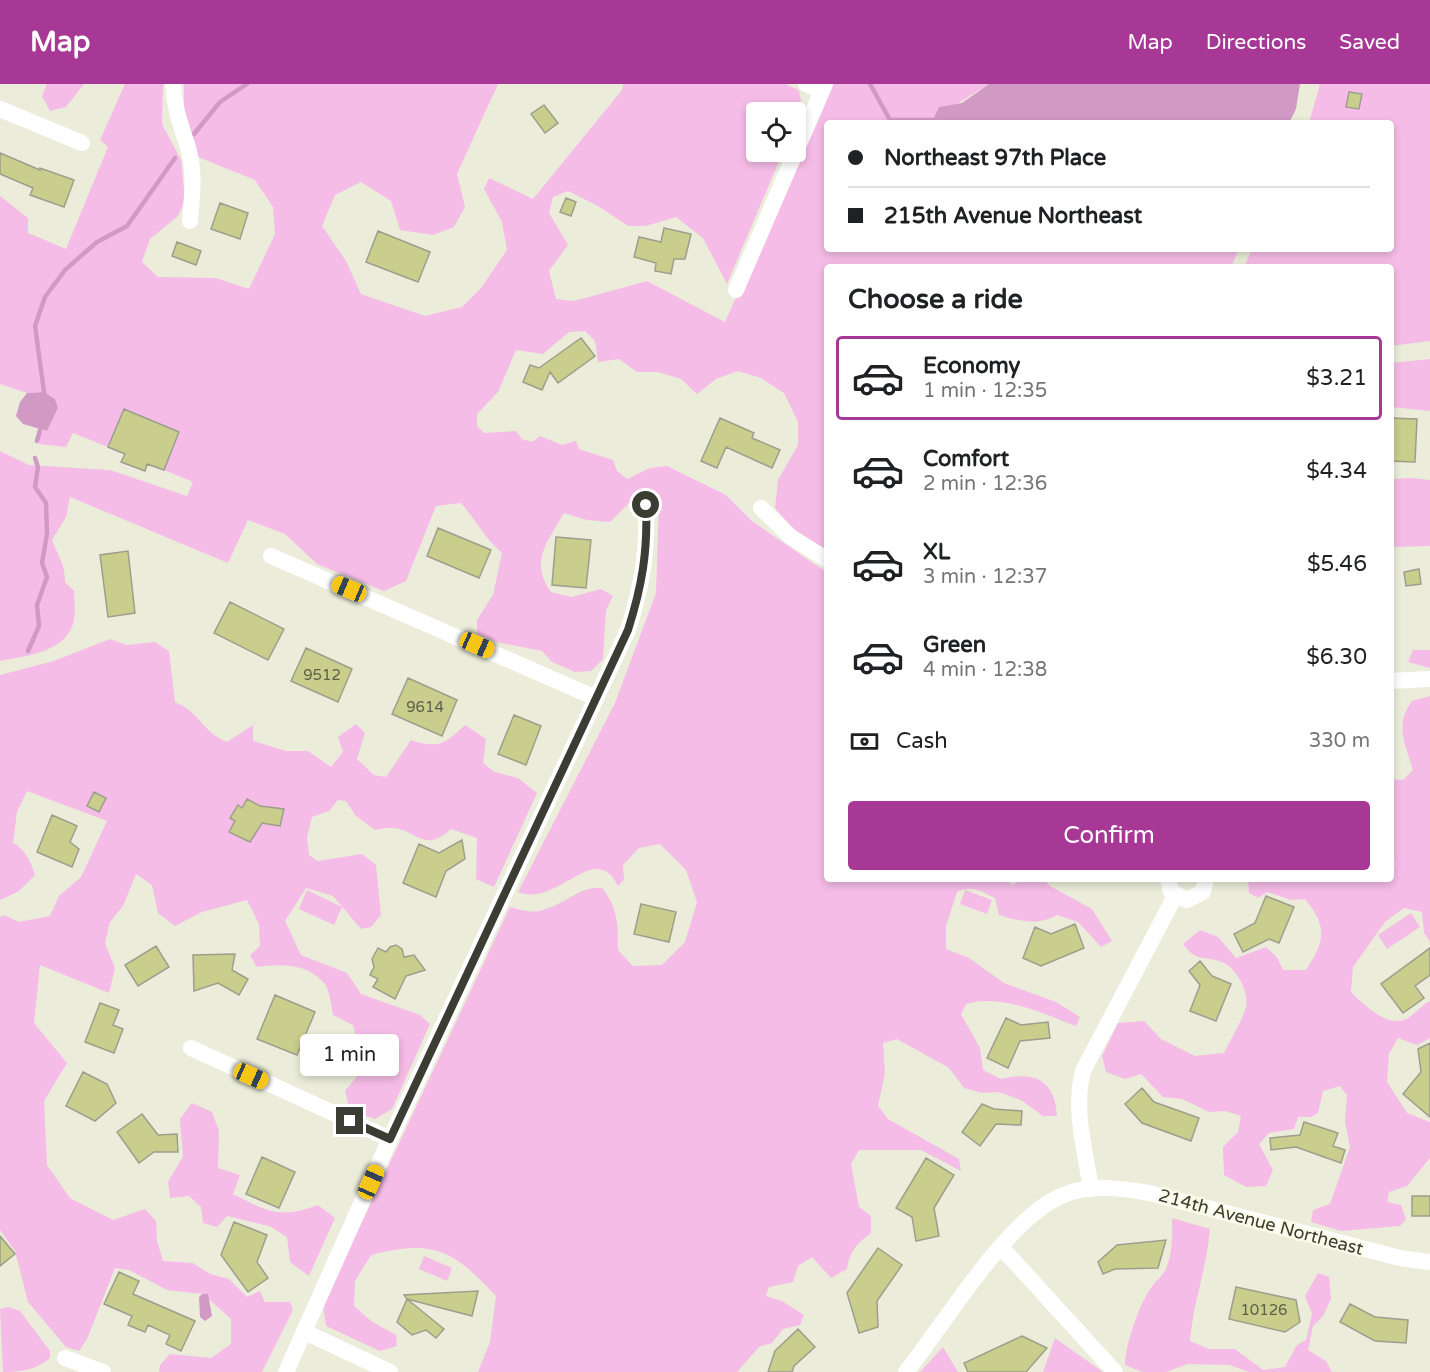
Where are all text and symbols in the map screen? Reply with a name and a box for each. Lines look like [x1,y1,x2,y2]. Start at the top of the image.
text: Map [30,25,90,59]
text: Map [1127,30,1173,55]
text: Directions [1206,30,1306,55]
text: Saved [1339,30,1400,55]
map controls [746,102,806,162]
button: locate [746,102,806,162]
text: Northeast 97th Place [884,145,1106,171]
text: 215th Avenue Northeast [884,203,1142,229]
text: Choose a ride [848,283,1023,316]
icon: car [851,351,905,405]
text: Economy [923,353,1020,379]
text: $3.21 [1306,365,1367,391]
text: 1 min · 12:35 [923,379,1047,403]
icon: car [851,444,905,498]
text: Comfort [923,446,1009,472]
text: $4.34 [1306,458,1367,484]
text: 2 min · 12:36 [923,472,1047,496]
route start [632,491,659,518]
icon: car [851,537,905,591]
text: XL [923,539,950,565]
text: $5.46 [1307,551,1367,577]
text: 3 min · 12:37 [923,565,1047,589]
car [329,574,369,604]
car [457,629,497,661]
icon: car [851,630,905,684]
text: Green [923,632,986,658]
text: $6.30 [1306,644,1367,670]
text: 4 min · 12:38 [923,658,1047,682]
house number: 9512 [303,666,341,684]
house number: 9614 [406,698,444,716]
icon: cash [848,725,881,758]
text: Cash [896,728,948,754]
text: 330 m [1309,729,1370,753]
button: Confirm [848,801,1370,870]
callout: 1 min [300,1034,400,1076]
text: 1 min [323,1043,376,1067]
car [231,1060,271,1092]
route end [336,1107,363,1134]
car [355,1162,387,1202]
street label: 214th Avenue Northeast [1156,1184,1366,1260]
house number: 10126 [1240,1301,1288,1319]

